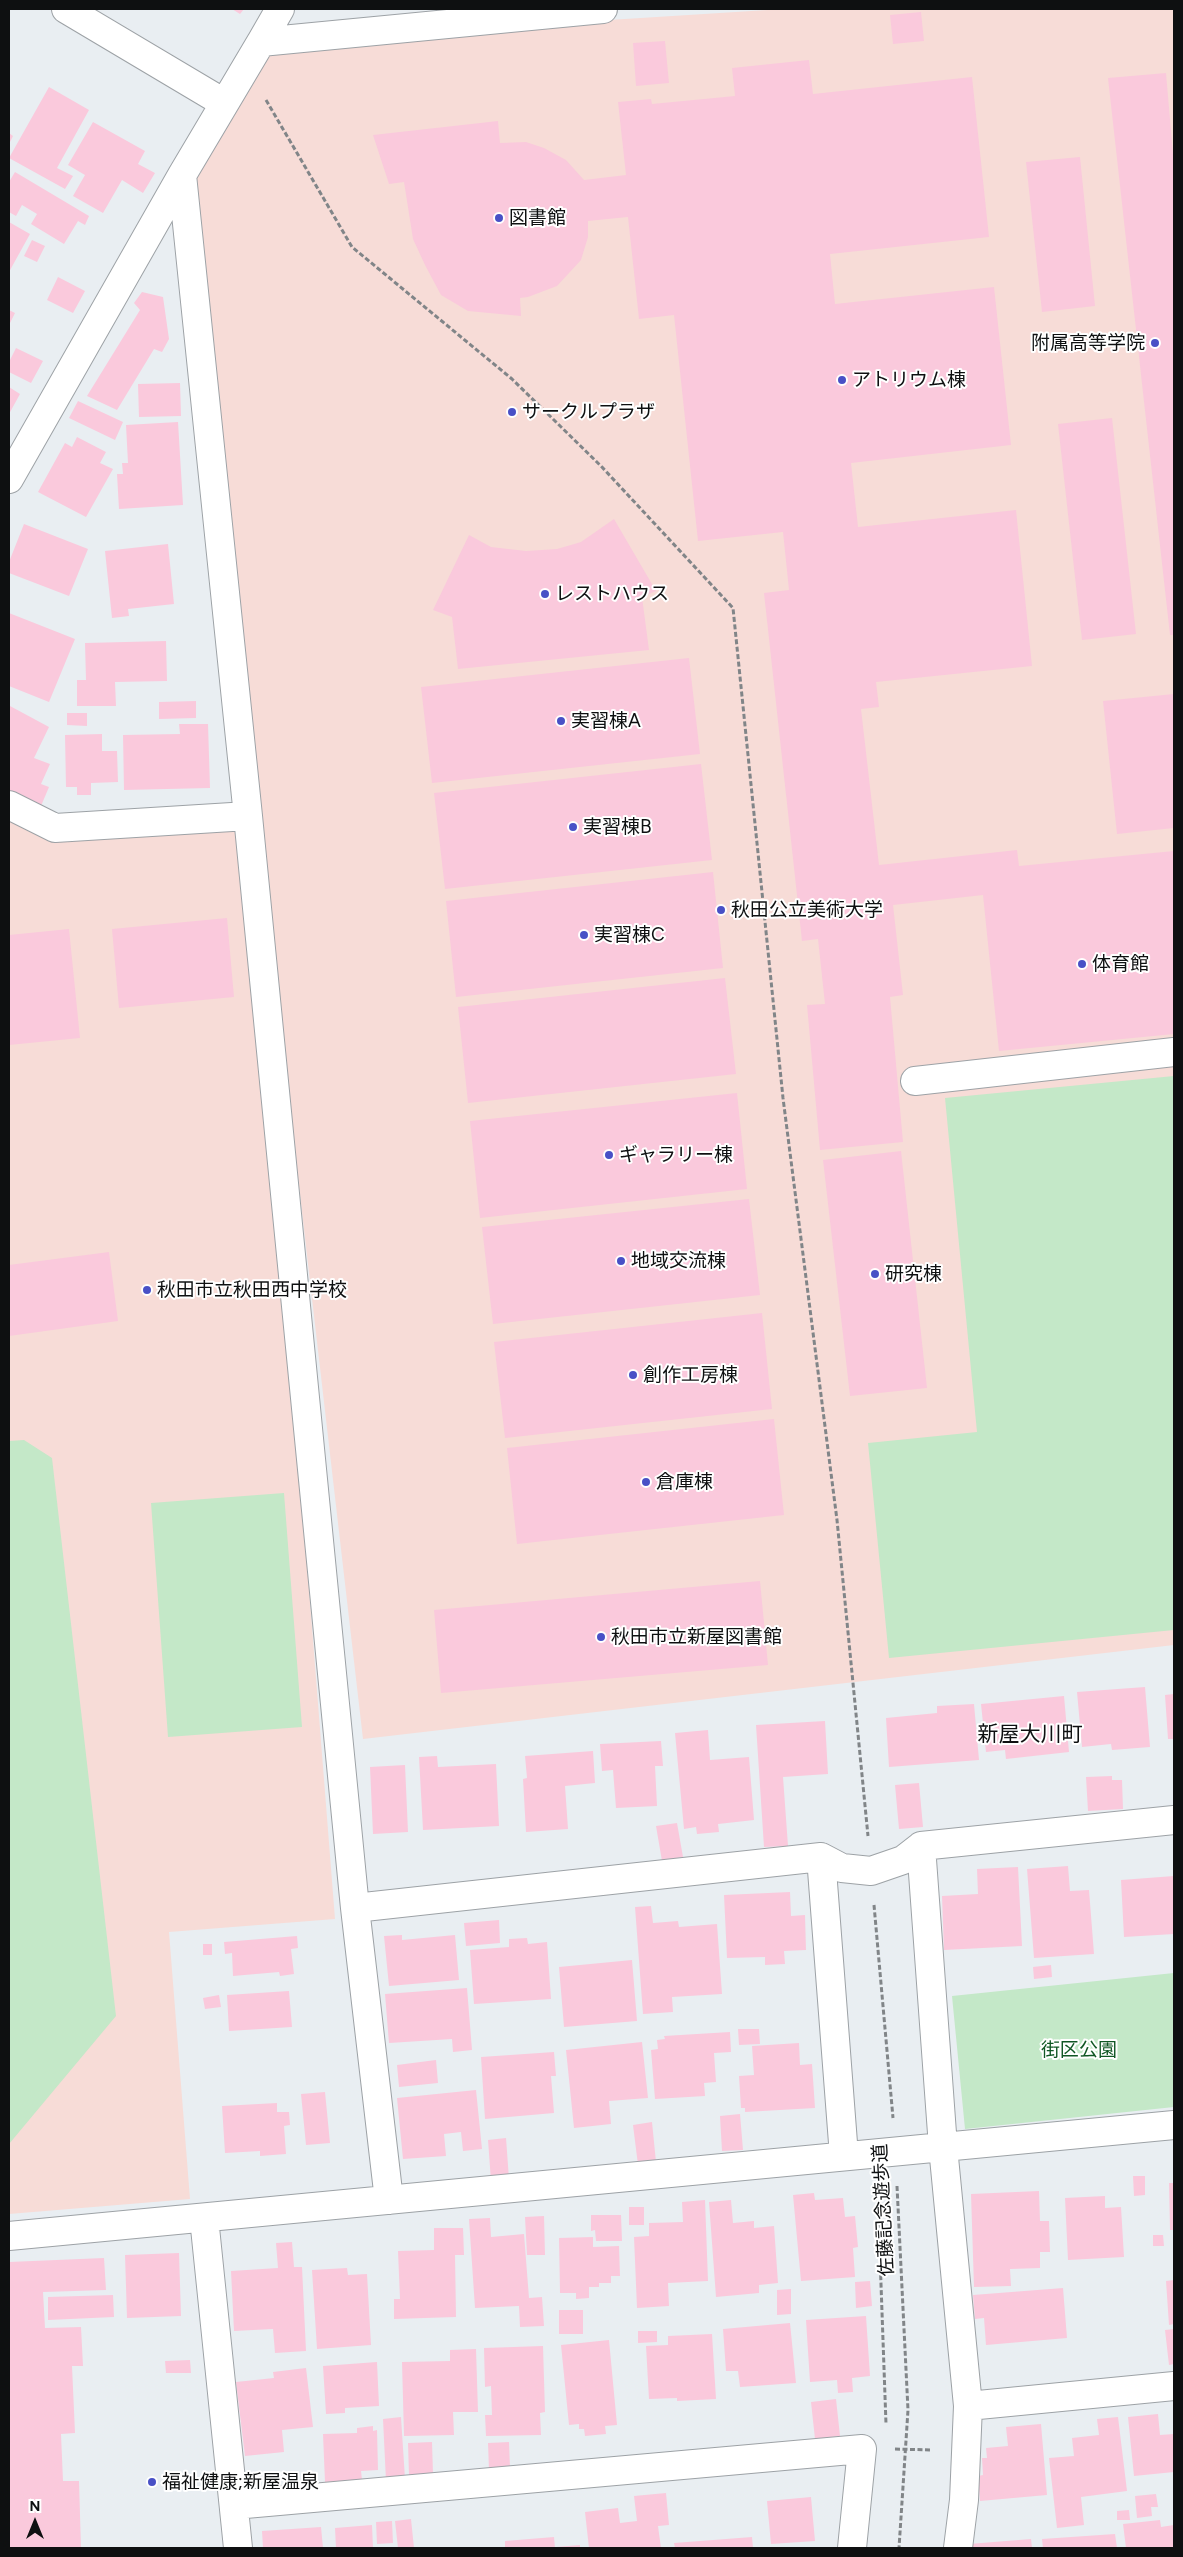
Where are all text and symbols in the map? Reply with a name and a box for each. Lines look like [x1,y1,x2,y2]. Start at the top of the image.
place label: 図書館 [509,207,566,229]
marker: 図書館 [493,212,505,224]
place label: 附属高等学院 [1031,332,1145,354]
marker: 附属高等学院 [1149,337,1161,349]
place label: アトリウム棟 [852,369,966,391]
marker: アトリウム棟 [836,374,848,386]
place label: サークルプラザ [522,401,655,423]
marker: サークルプラザ [506,406,518,418]
place label: レストハウス [555,583,669,605]
marker: レストハウス [539,588,551,600]
place label: 実習棟A [571,710,641,732]
marker: 実習棟A [555,715,567,727]
place label: 実習棟B [583,816,652,838]
marker: 実習棟B [567,821,579,833]
place label: 秋田公立美術大学 [731,899,883,921]
marker: 秋田公立美術大学 [715,904,727,916]
place label: 実習棟C [594,924,665,946]
marker: 実習棟C [578,929,590,941]
place label: 体育館 [1092,953,1149,975]
marker: 体育館 [1076,958,1088,970]
place label: ギャラリー棟 [619,1144,733,1166]
marker: ギャラリー棟 [603,1149,615,1161]
place label: 地域交流棟 [631,1250,726,1272]
marker: 地域交流棟 [615,1255,627,1267]
place label: 研究棟 [885,1263,942,1285]
marker: 研究棟 [869,1268,881,1280]
place label: 秋田市立秋田西中学校 [157,1279,347,1301]
marker: 秋田市立秋田西中学校 [141,1284,153,1296]
place label: 創作工房棟 [643,1364,738,1386]
marker: 創作工房棟 [627,1369,639,1381]
place label: 倉庫棟 [656,1471,713,1493]
marker: 倉庫棟 [640,1476,652,1488]
place label: 秋田市立新屋図書館 [611,1626,782,1648]
marker: 秋田市立新屋図書館 [595,1631,607,1643]
district label: 新屋大川町 [978,1722,1082,1748]
park label: 街区公園 [1041,2039,1117,2061]
street label: 佐藤記念遊歩道 [869,2143,899,2277]
place label: 福祉健康;新屋温泉 [162,2471,319,2493]
marker: 福祉健康;新屋温泉 [146,2476,158,2488]
north arrow [10,2497,60,2547]
text: N [30,2498,40,2515]

